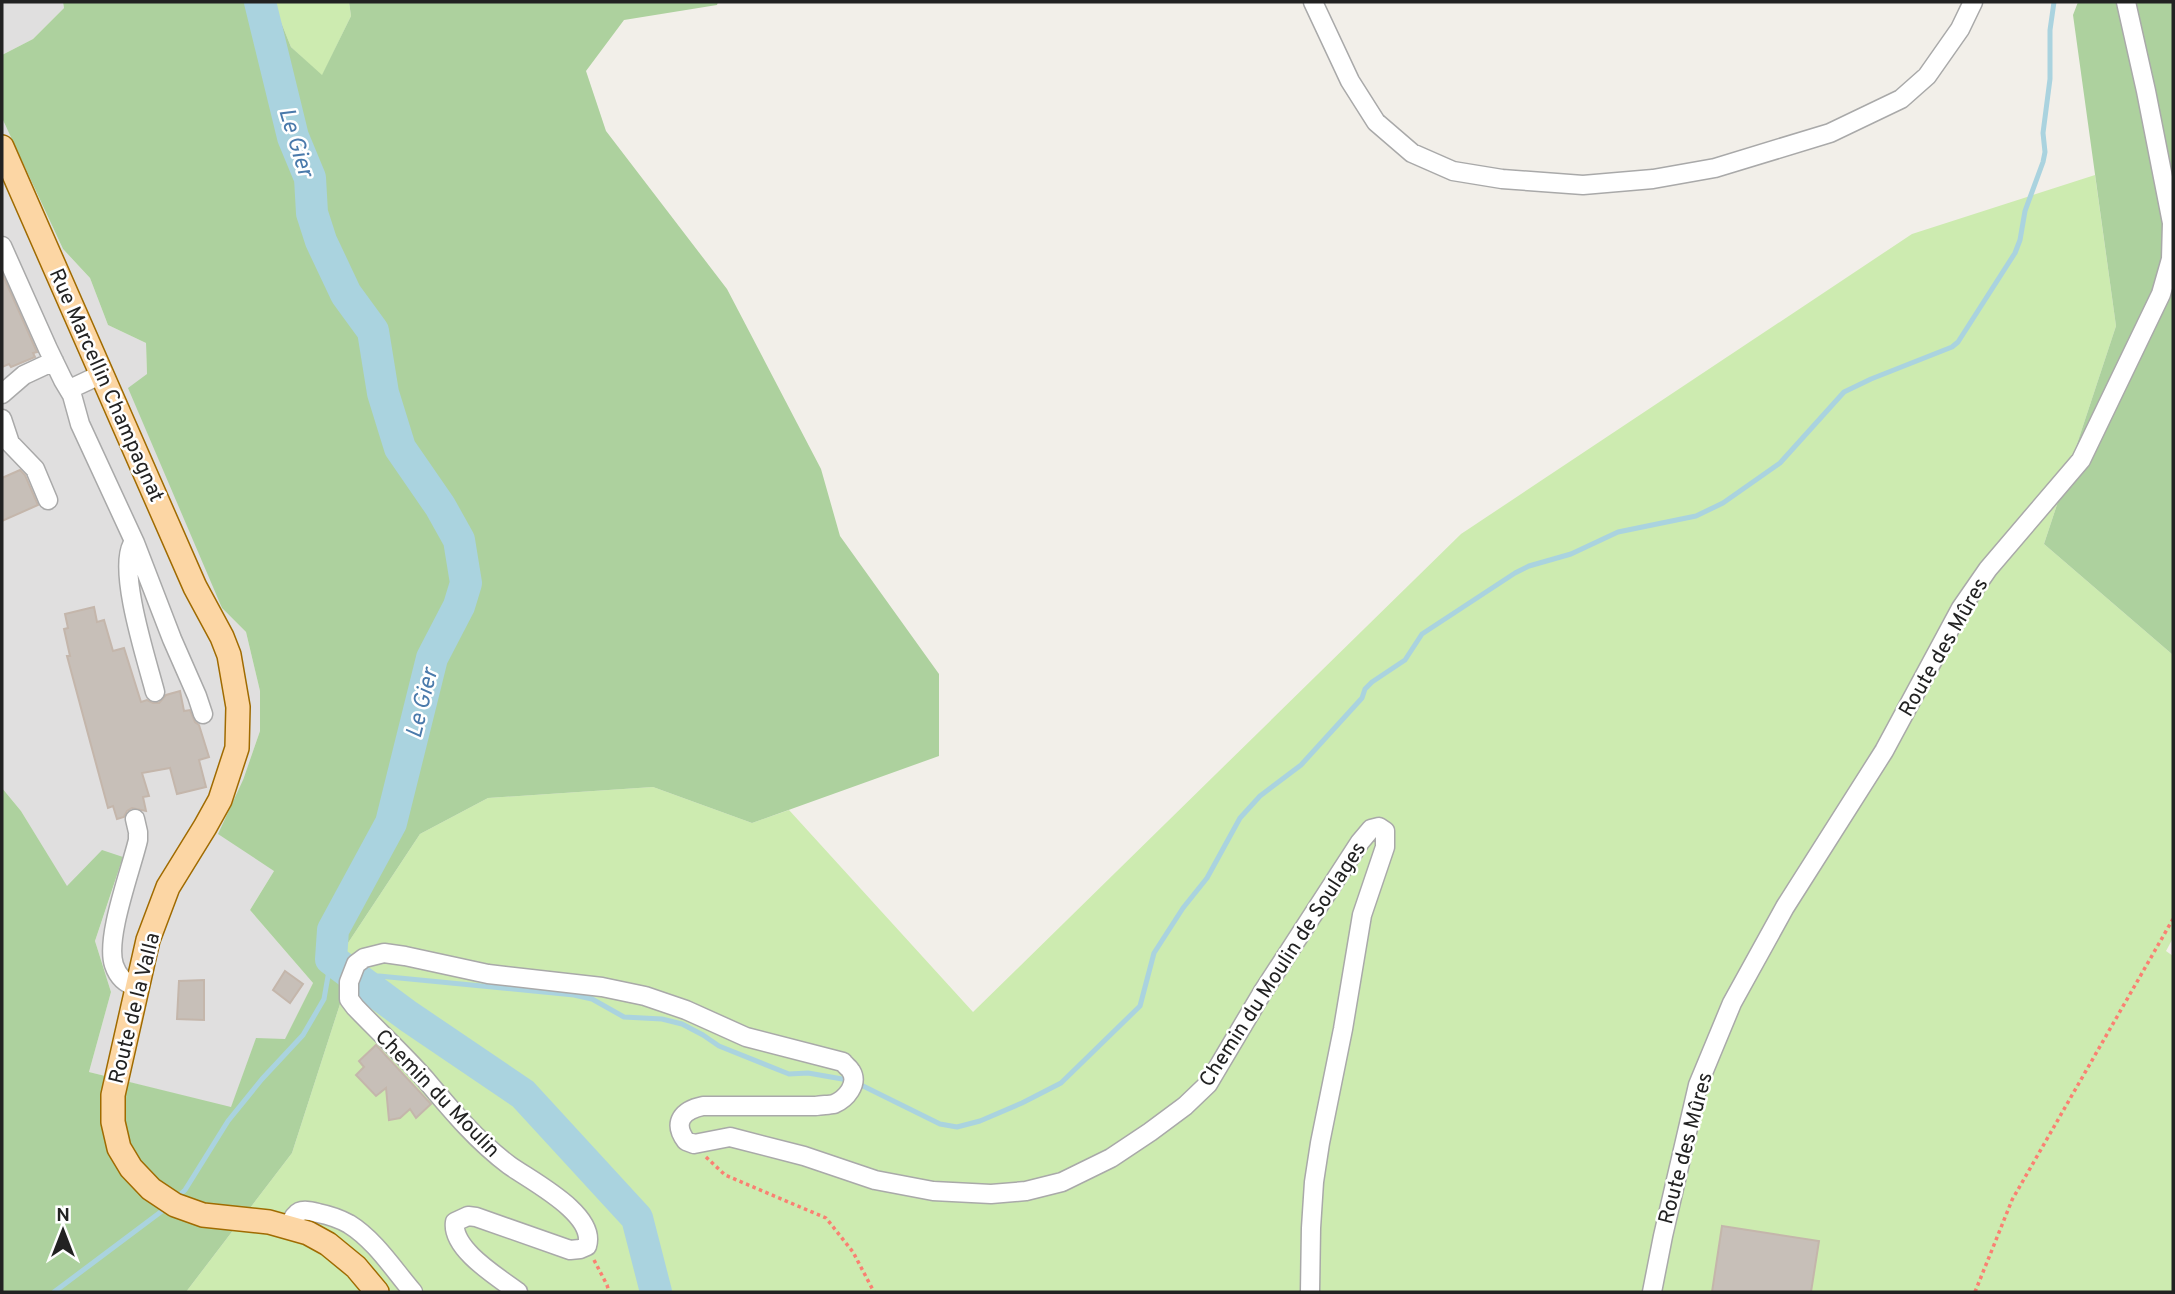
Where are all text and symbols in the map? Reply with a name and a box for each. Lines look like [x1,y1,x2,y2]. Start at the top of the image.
water label: Le Gier [270,105,319,183]
street label: Rue Marcellin Champagnat [42,265,169,507]
street label: Route des Mûres [1894,573,1995,722]
water label: Le Gier [401,664,447,742]
street label: Chemin du Moulin de Soulages [1194,837,1373,1093]
street label: Route de la Valla [104,930,167,1087]
street label: Chemin du Moulin [369,1024,505,1164]
street label: Route des Mûres [1653,1070,1720,1227]
north arrow [28,1196,98,1266]
text: N [56,1204,70,1228]

